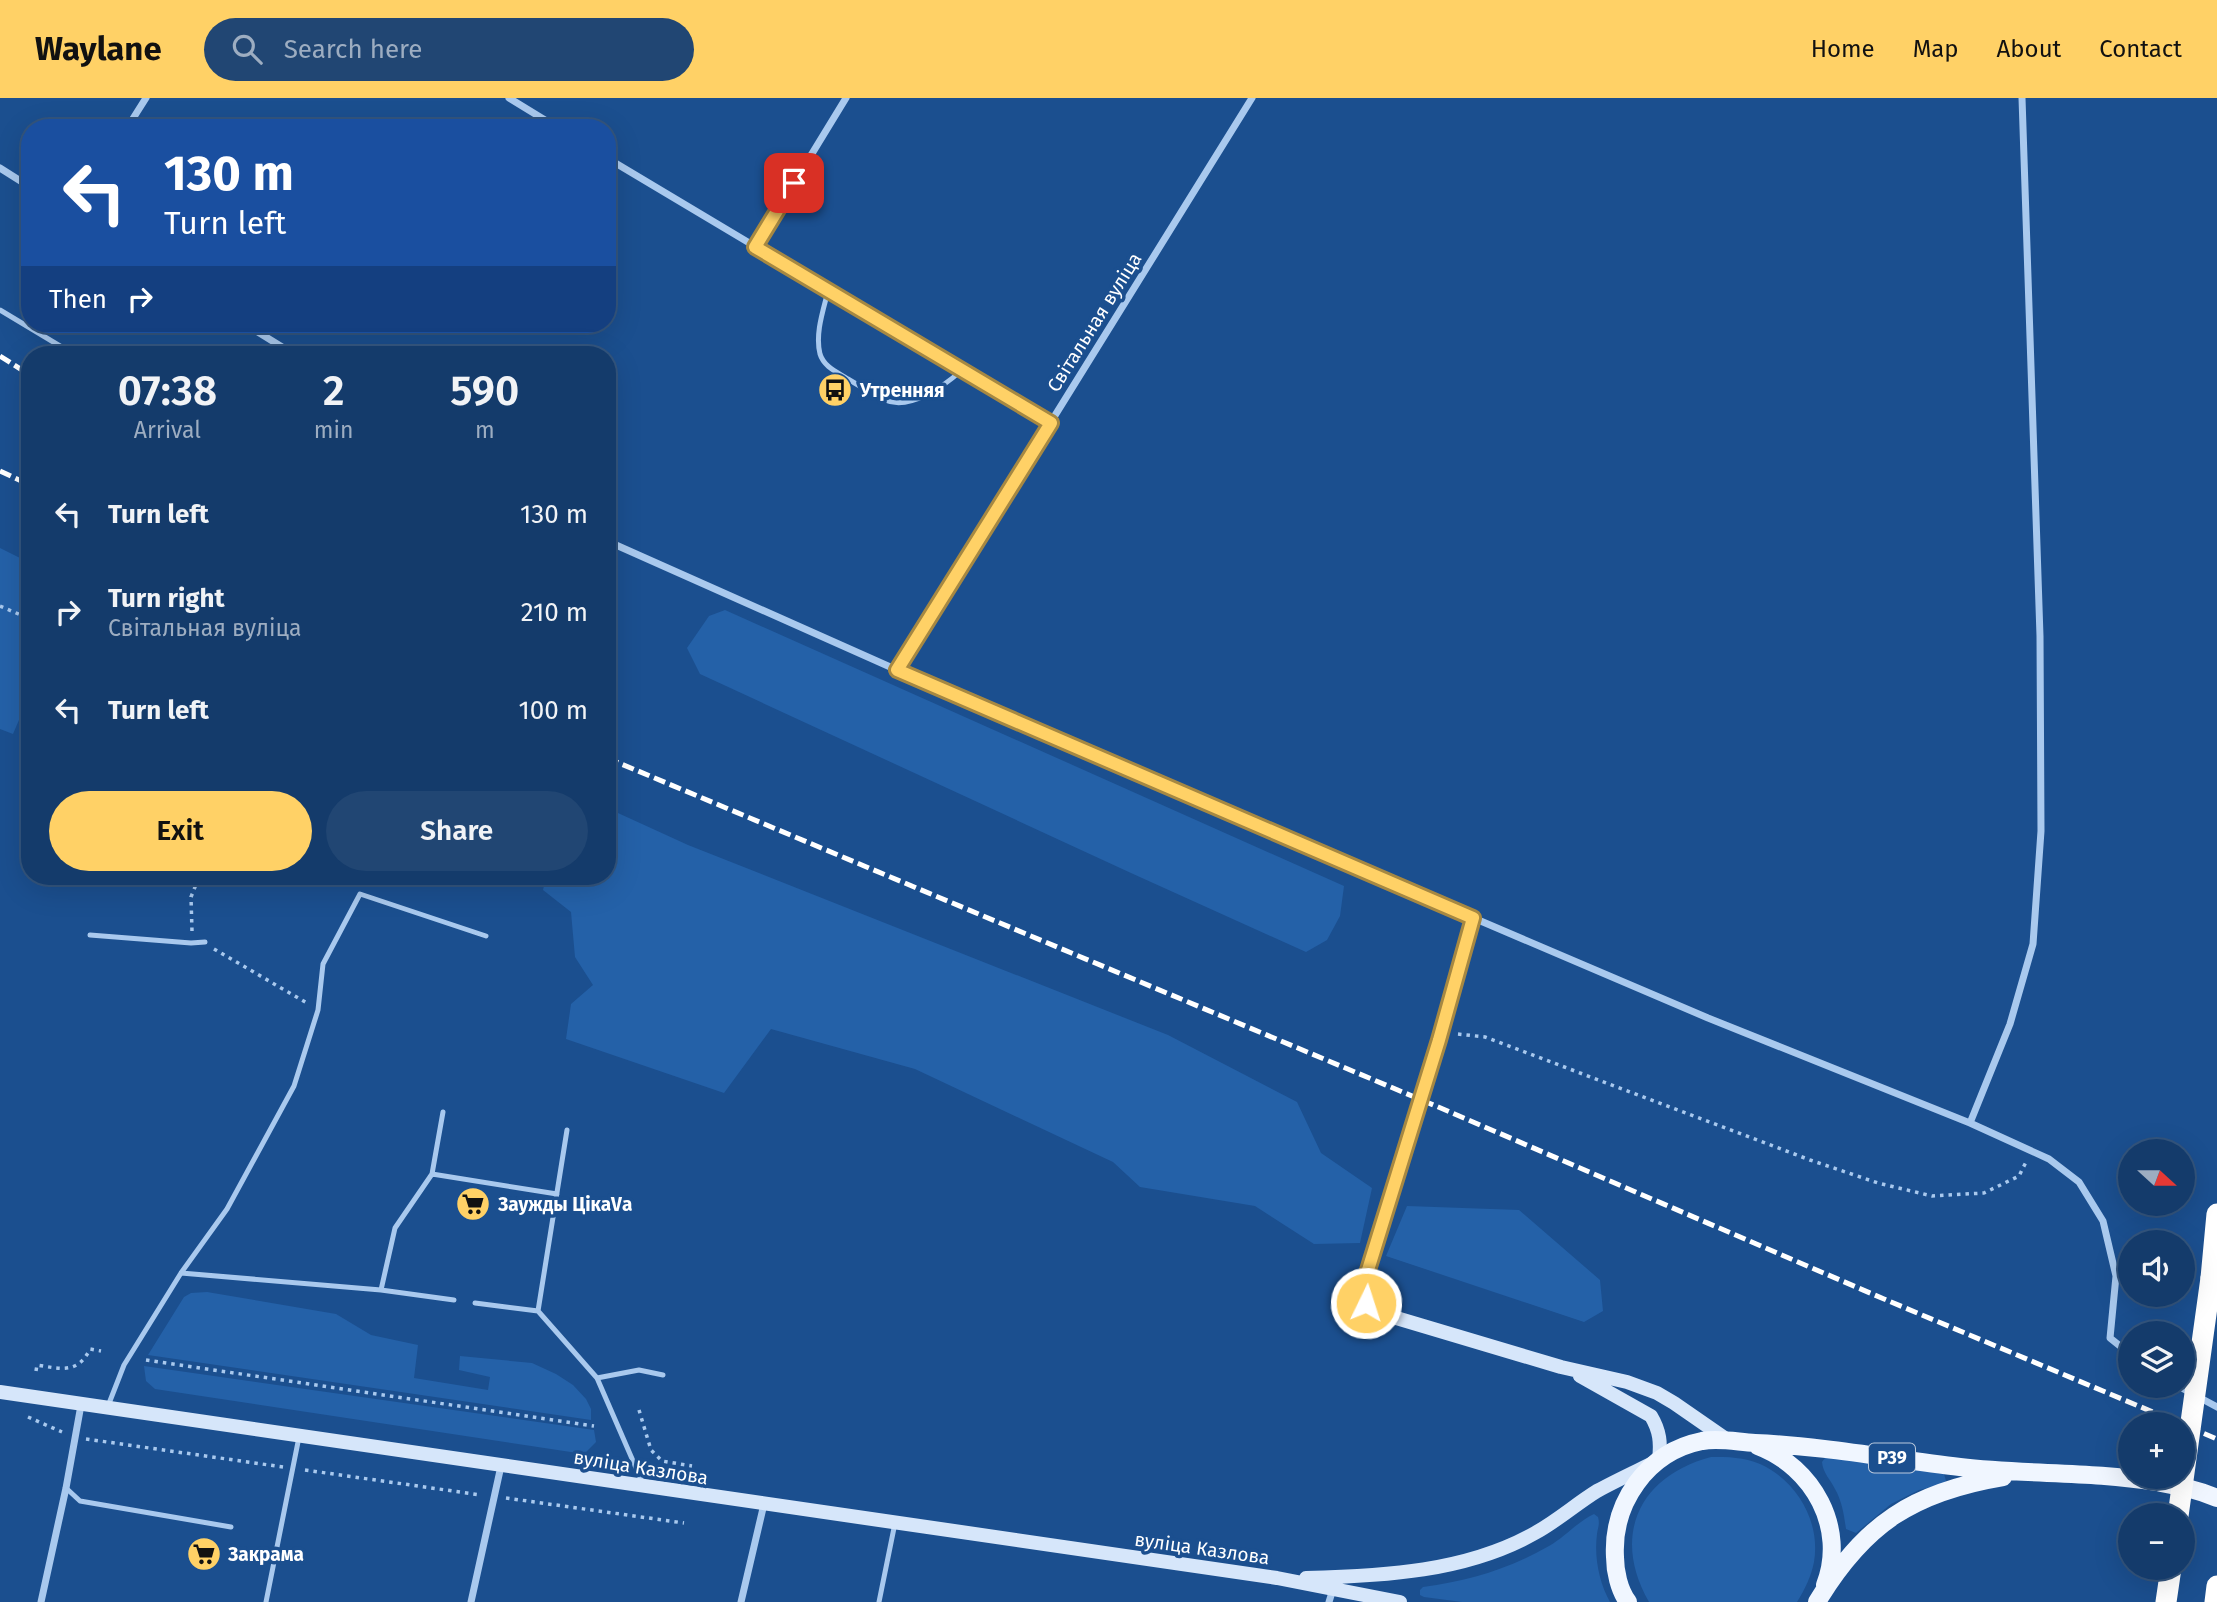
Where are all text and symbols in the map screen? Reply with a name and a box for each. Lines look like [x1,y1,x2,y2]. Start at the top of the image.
search box [204,18,694,81]
text: Waylane [35,29,162,69]
icon: search [228,30,266,68]
text: Search here [284,34,423,65]
text: Home [1811,35,1875,63]
text: Map [1913,35,1959,63]
text: About [1997,35,2061,63]
text: Contact [2099,35,2182,63]
text: 130 m [164,144,294,203]
icon: left [49,147,140,238]
pin [764,153,824,213]
icon: arrive [775,164,813,202]
text: Turn left [164,204,286,242]
street label: Світальная вуліца [1042,248,1147,396]
icon: right [121,280,159,318]
text: Then [49,284,107,315]
text: 07:38 [118,366,217,416]
text: 2 [323,366,344,416]
text: 590 [450,366,519,416]
bus stop icon: Утренняя [816,371,854,409]
place label: Утренняя [859,379,945,402]
text: Arrival [134,416,201,444]
text: min [314,416,353,444]
text: m [475,416,495,444]
icon: left [49,495,87,533]
text: Turn left [108,499,209,530]
text: 130 m [520,499,588,530]
text: Turn right [108,583,225,614]
icon: right [49,593,87,631]
text: 210 m [521,597,588,628]
text: Світальная вуліца [108,614,301,642]
icon: left [49,691,87,729]
text: Turn left [108,695,209,726]
text: 100 m [519,695,588,726]
button: Exit [49,791,312,871]
button: Share [326,791,588,871]
north arrow [2118,1139,2194,1216]
map controls [2118,1139,2195,1580]
supermarket icon: Заужды ЦікаVа [454,1185,492,1223]
place label: Заужды ЦікаVа [497,1193,632,1216]
button: sound [2118,1230,2195,1307]
position arrow [1329,1266,1403,1340]
button: layers [2118,1321,2195,1398]
button: + [2118,1412,2195,1489]
road number: Р39 [1869,1443,1915,1472]
street label: вуліца Казлова [572,1445,710,1489]
button: − [2118,1503,2195,1580]
street label: вуліца Казлова [1133,1528,1271,1569]
supermarket icon: Закрама [185,1535,223,1573]
place label: Закрама [227,1543,304,1566]

